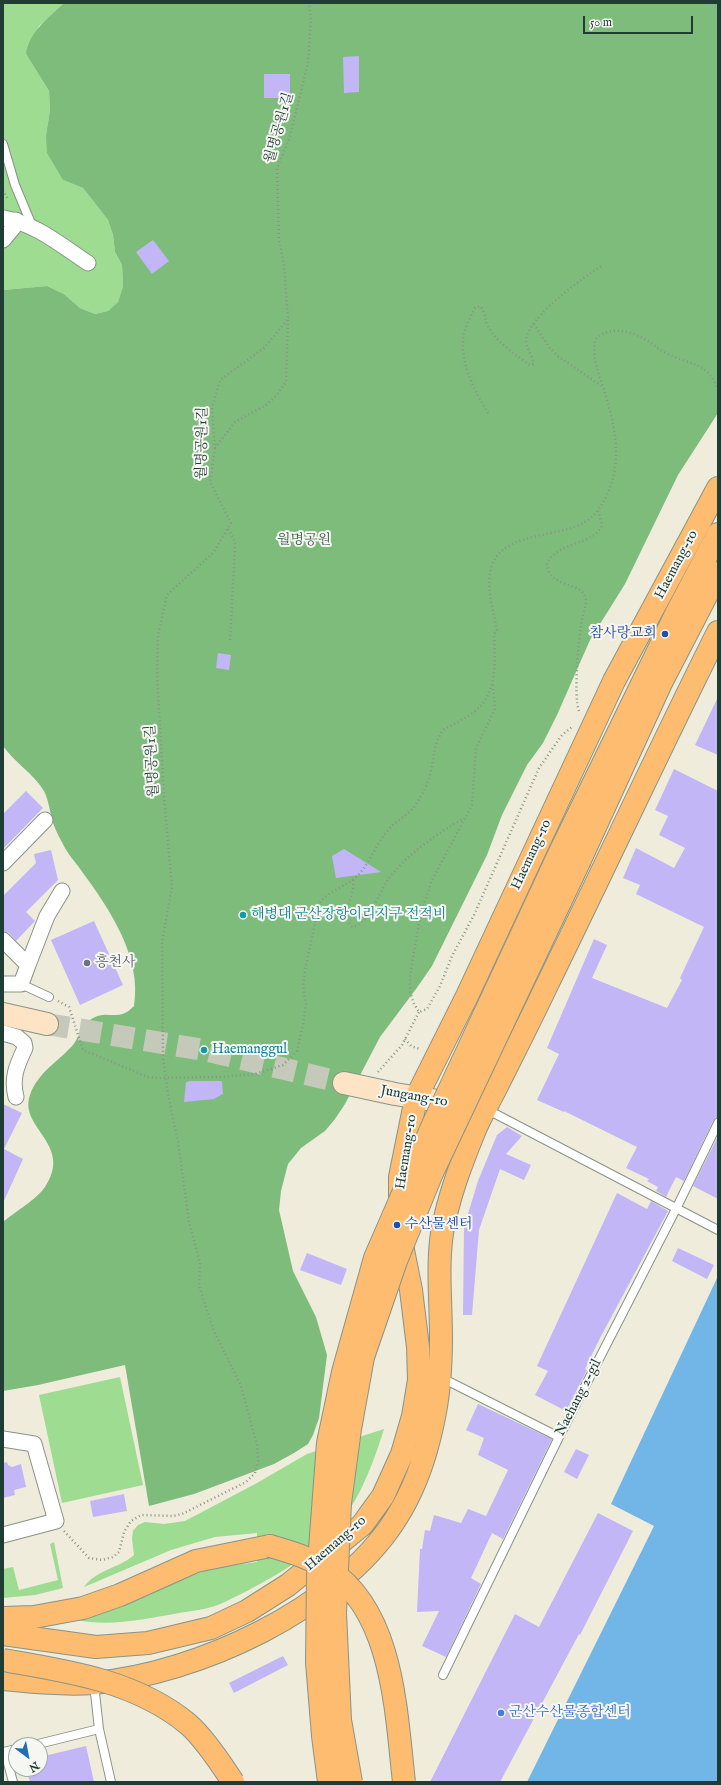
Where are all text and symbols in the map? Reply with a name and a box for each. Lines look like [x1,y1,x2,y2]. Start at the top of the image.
scale bar [585,8,695,34]
text: 50 m [590,15,612,30]
street label: 월명공원1길 [262,91,298,165]
street label: 월명공원1길 [194,406,212,480]
street label: Haemang-ro [652,528,702,602]
park label: 월명공원 [277,533,331,549]
place label: 참사랑교회 [589,626,657,642]
marker: 참사랑교회 [660,629,670,639]
street label: 월명공원1길 [143,724,163,798]
street label: Haemang-ro [508,817,556,893]
place label: 해병대 군산장항이리지구 전적비 [251,907,446,923]
marker: 해병대 군산장항이리지구 전적비 [238,910,248,920]
place label: 흥천사 [95,955,136,971]
marker: 흥천사 [82,958,92,968]
place label: Haemanggul [212,1042,287,1058]
marker: Haemanggul [199,1045,209,1055]
street label: Jungang-ro [379,1083,449,1111]
street label: Haemang-ro [393,1113,421,1191]
place label: 수산물센터 [405,1217,473,1233]
marker: 수산물센터 [392,1220,402,1230]
street label: Naehang 2-gil [552,1357,606,1439]
street label: Haemang-ro [302,1513,370,1575]
place label: 군산수산물종합센터 [509,1705,631,1721]
marker: 군산수산물종합센터 [496,1708,506,1718]
north arrow [8,1737,48,1777]
text: N [26,1758,42,1775]

